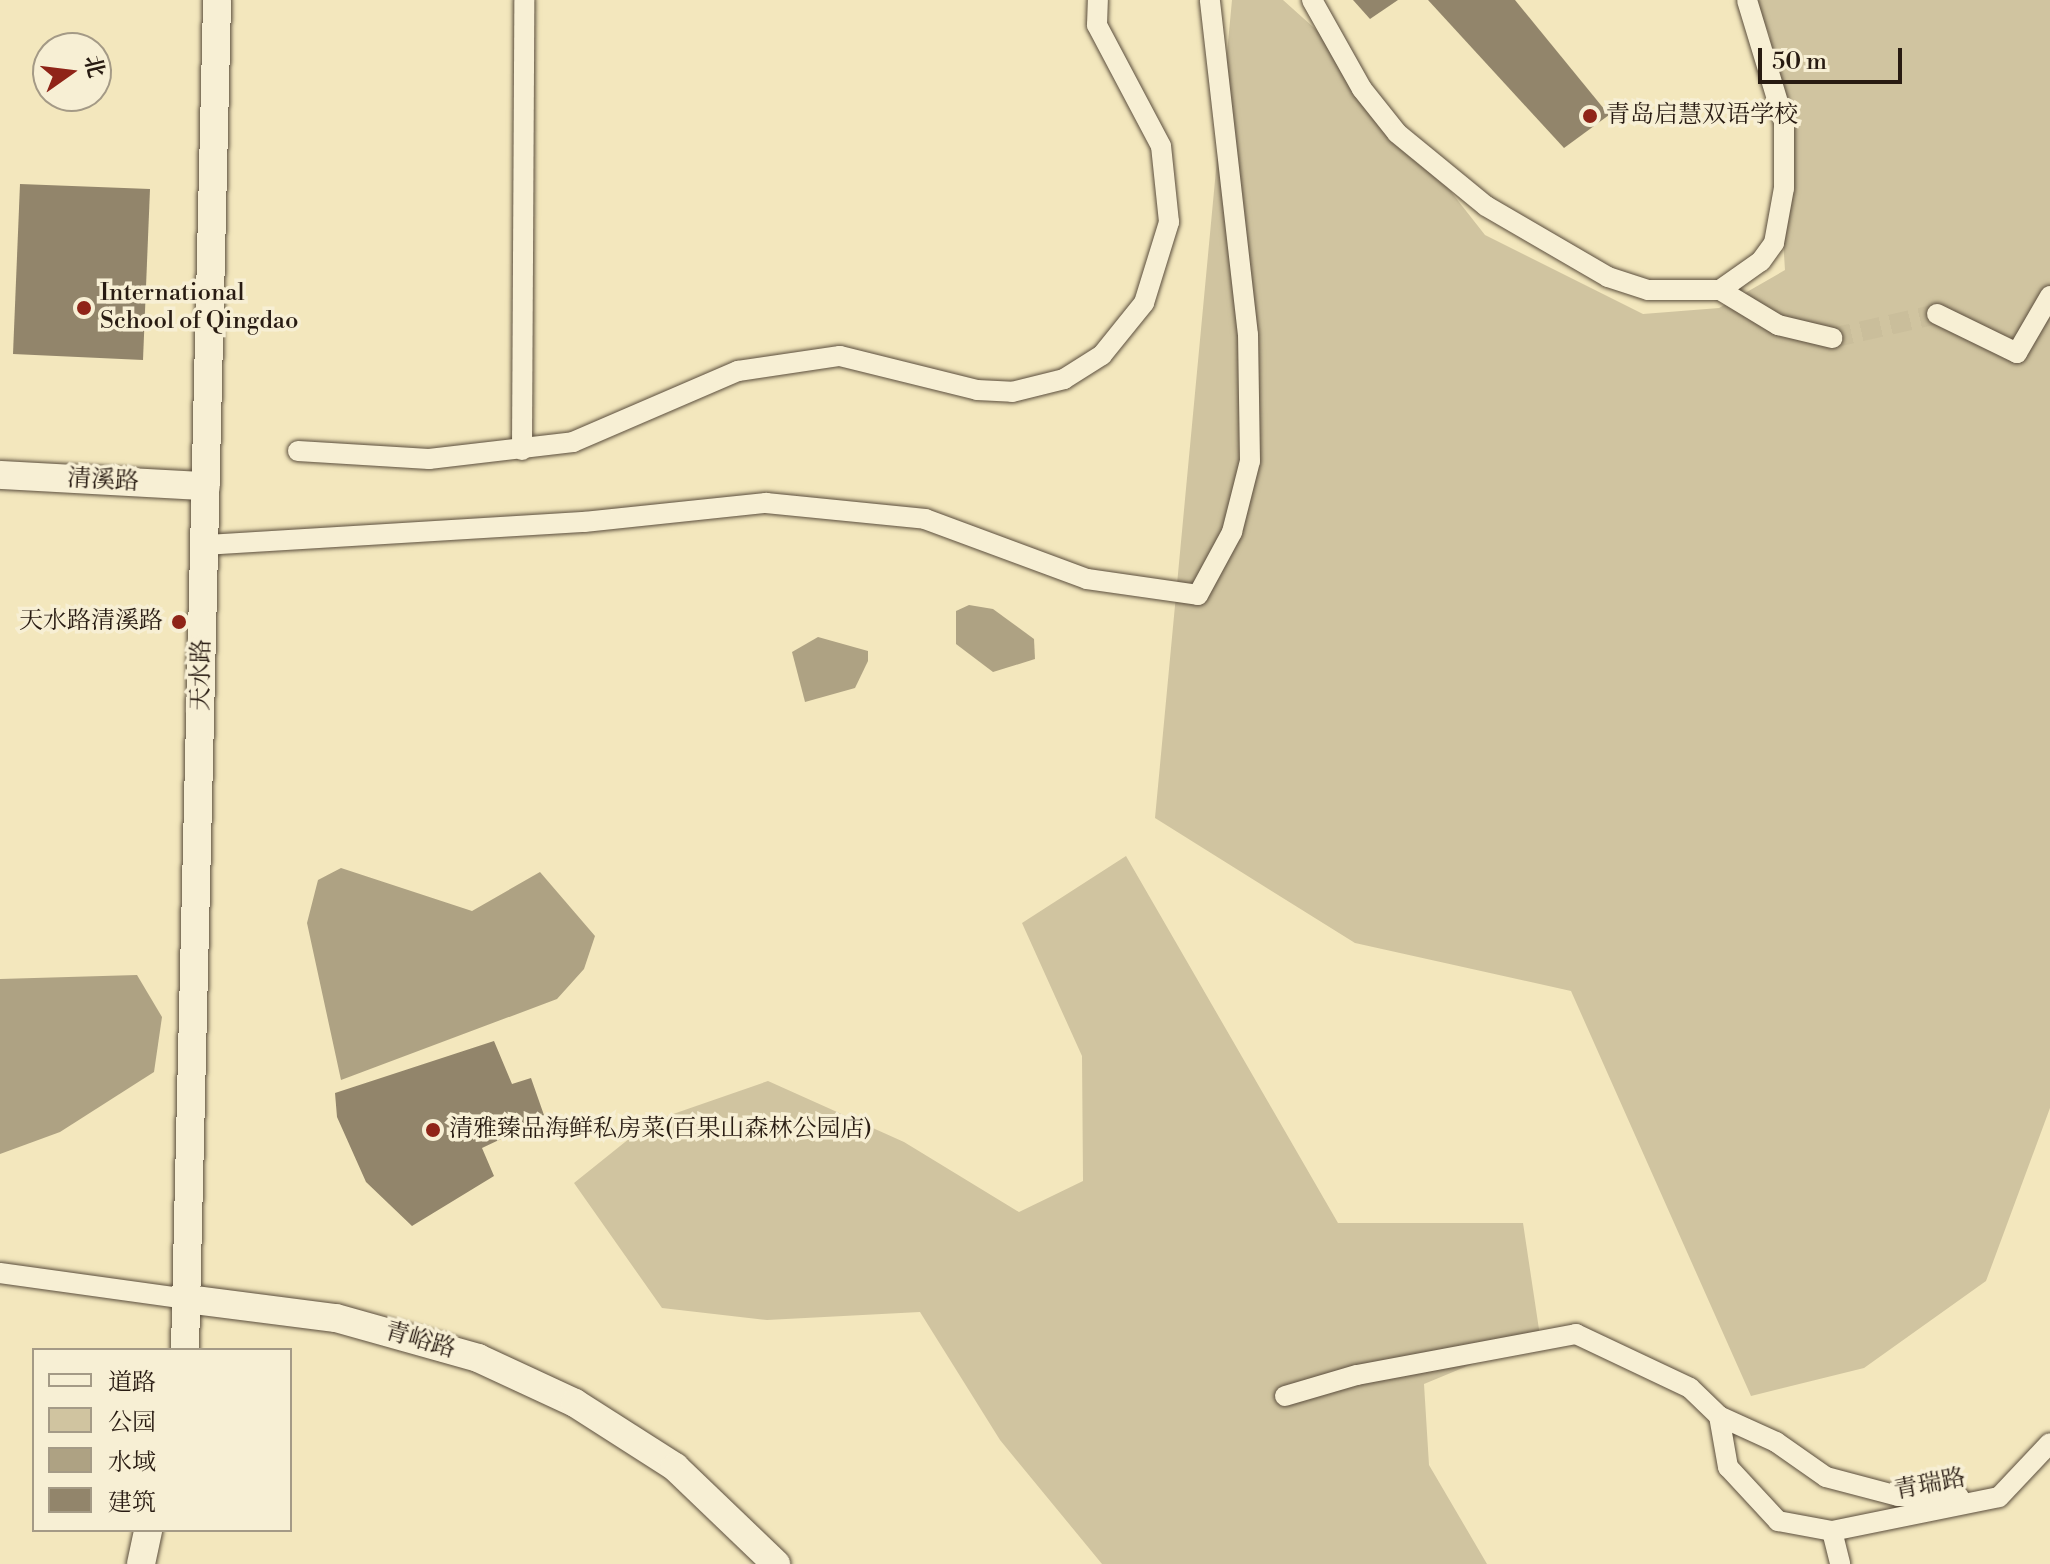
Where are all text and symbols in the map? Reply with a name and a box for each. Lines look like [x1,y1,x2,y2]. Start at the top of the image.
north arrow [32,32,112,112]
scale bar [1762,32,1906,82]
text: 50 m [1772,47,1827,77]
text: 北 [78,53,110,80]
place label: 青岛启慧双语学校 [1606,102,1798,130]
marker: 青岛启慧双语学校 [1581,107,1599,125]
place label: International School of Qingdao [100,280,298,336]
marker: International School of Qingdao [75,299,93,317]
street label: 清溪路 [66,465,140,497]
place label: 天水路清溪路 [19,608,163,636]
marker: 天水路清溪路 [170,613,188,631]
street label: 天水路 [187,639,217,711]
place label: 清雅臻品海鲜私房菜(百果山森林公园店) [449,1116,872,1144]
marker: 清雅臻品海鲜私房菜(百果山森林公园店) [424,1121,442,1139]
street label: 青峪路 [381,1317,459,1365]
legend [32,1348,292,1532]
text: 道路 [108,1368,156,1398]
text: 公园 [108,1408,156,1438]
text: 水域 [108,1448,156,1478]
street label: 青瑞路 [1892,1464,1968,1506]
text: 建筑 [108,1488,156,1518]

